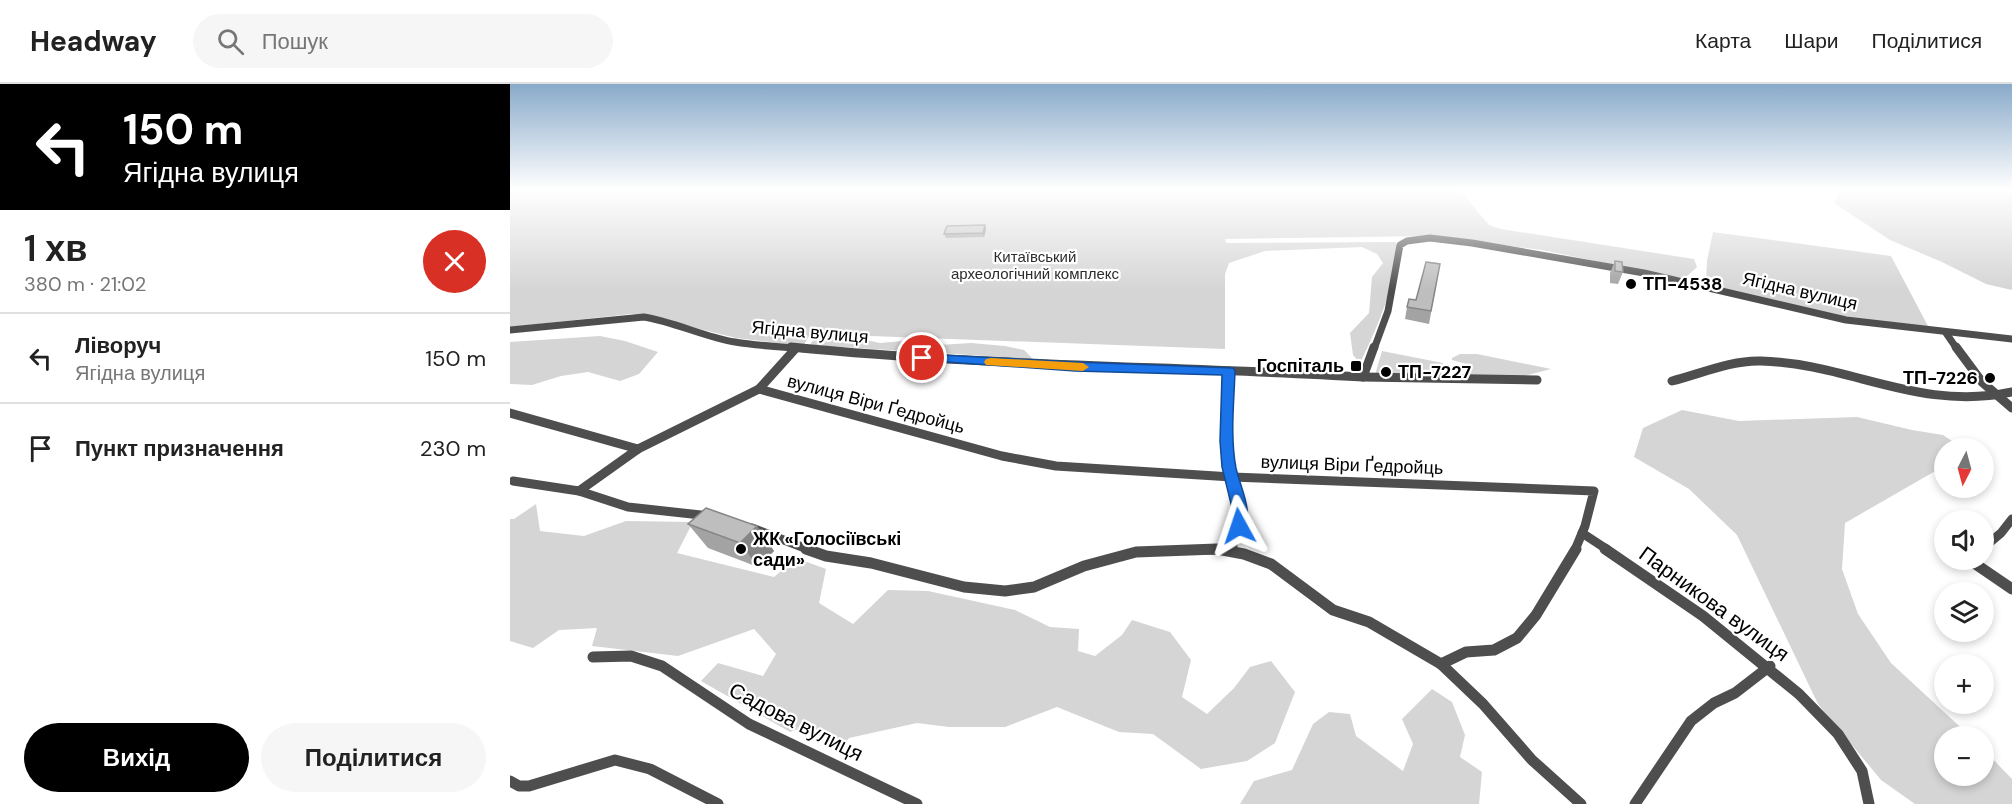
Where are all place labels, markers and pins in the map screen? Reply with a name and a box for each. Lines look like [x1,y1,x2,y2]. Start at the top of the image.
place label: ТП-4538 [1643,272,1722,296]
marker: ТП-4538 [1624,277,1638,291]
pin [896,332,947,383]
place label: Госпіталь [1257,354,1344,378]
marker: Госпіталь [1349,359,1363,373]
place label: ТП-7227 [1398,360,1471,384]
marker: ТП-7227 [1379,365,1393,379]
place label: ТП-7226 [1903,366,1978,390]
marker: ТП-7226 [1983,371,1997,385]
place label: ЖК «Голосіївські сади» [752,527,901,572]
marker: ЖК «Голосіївські сади» [734,542,748,556]

